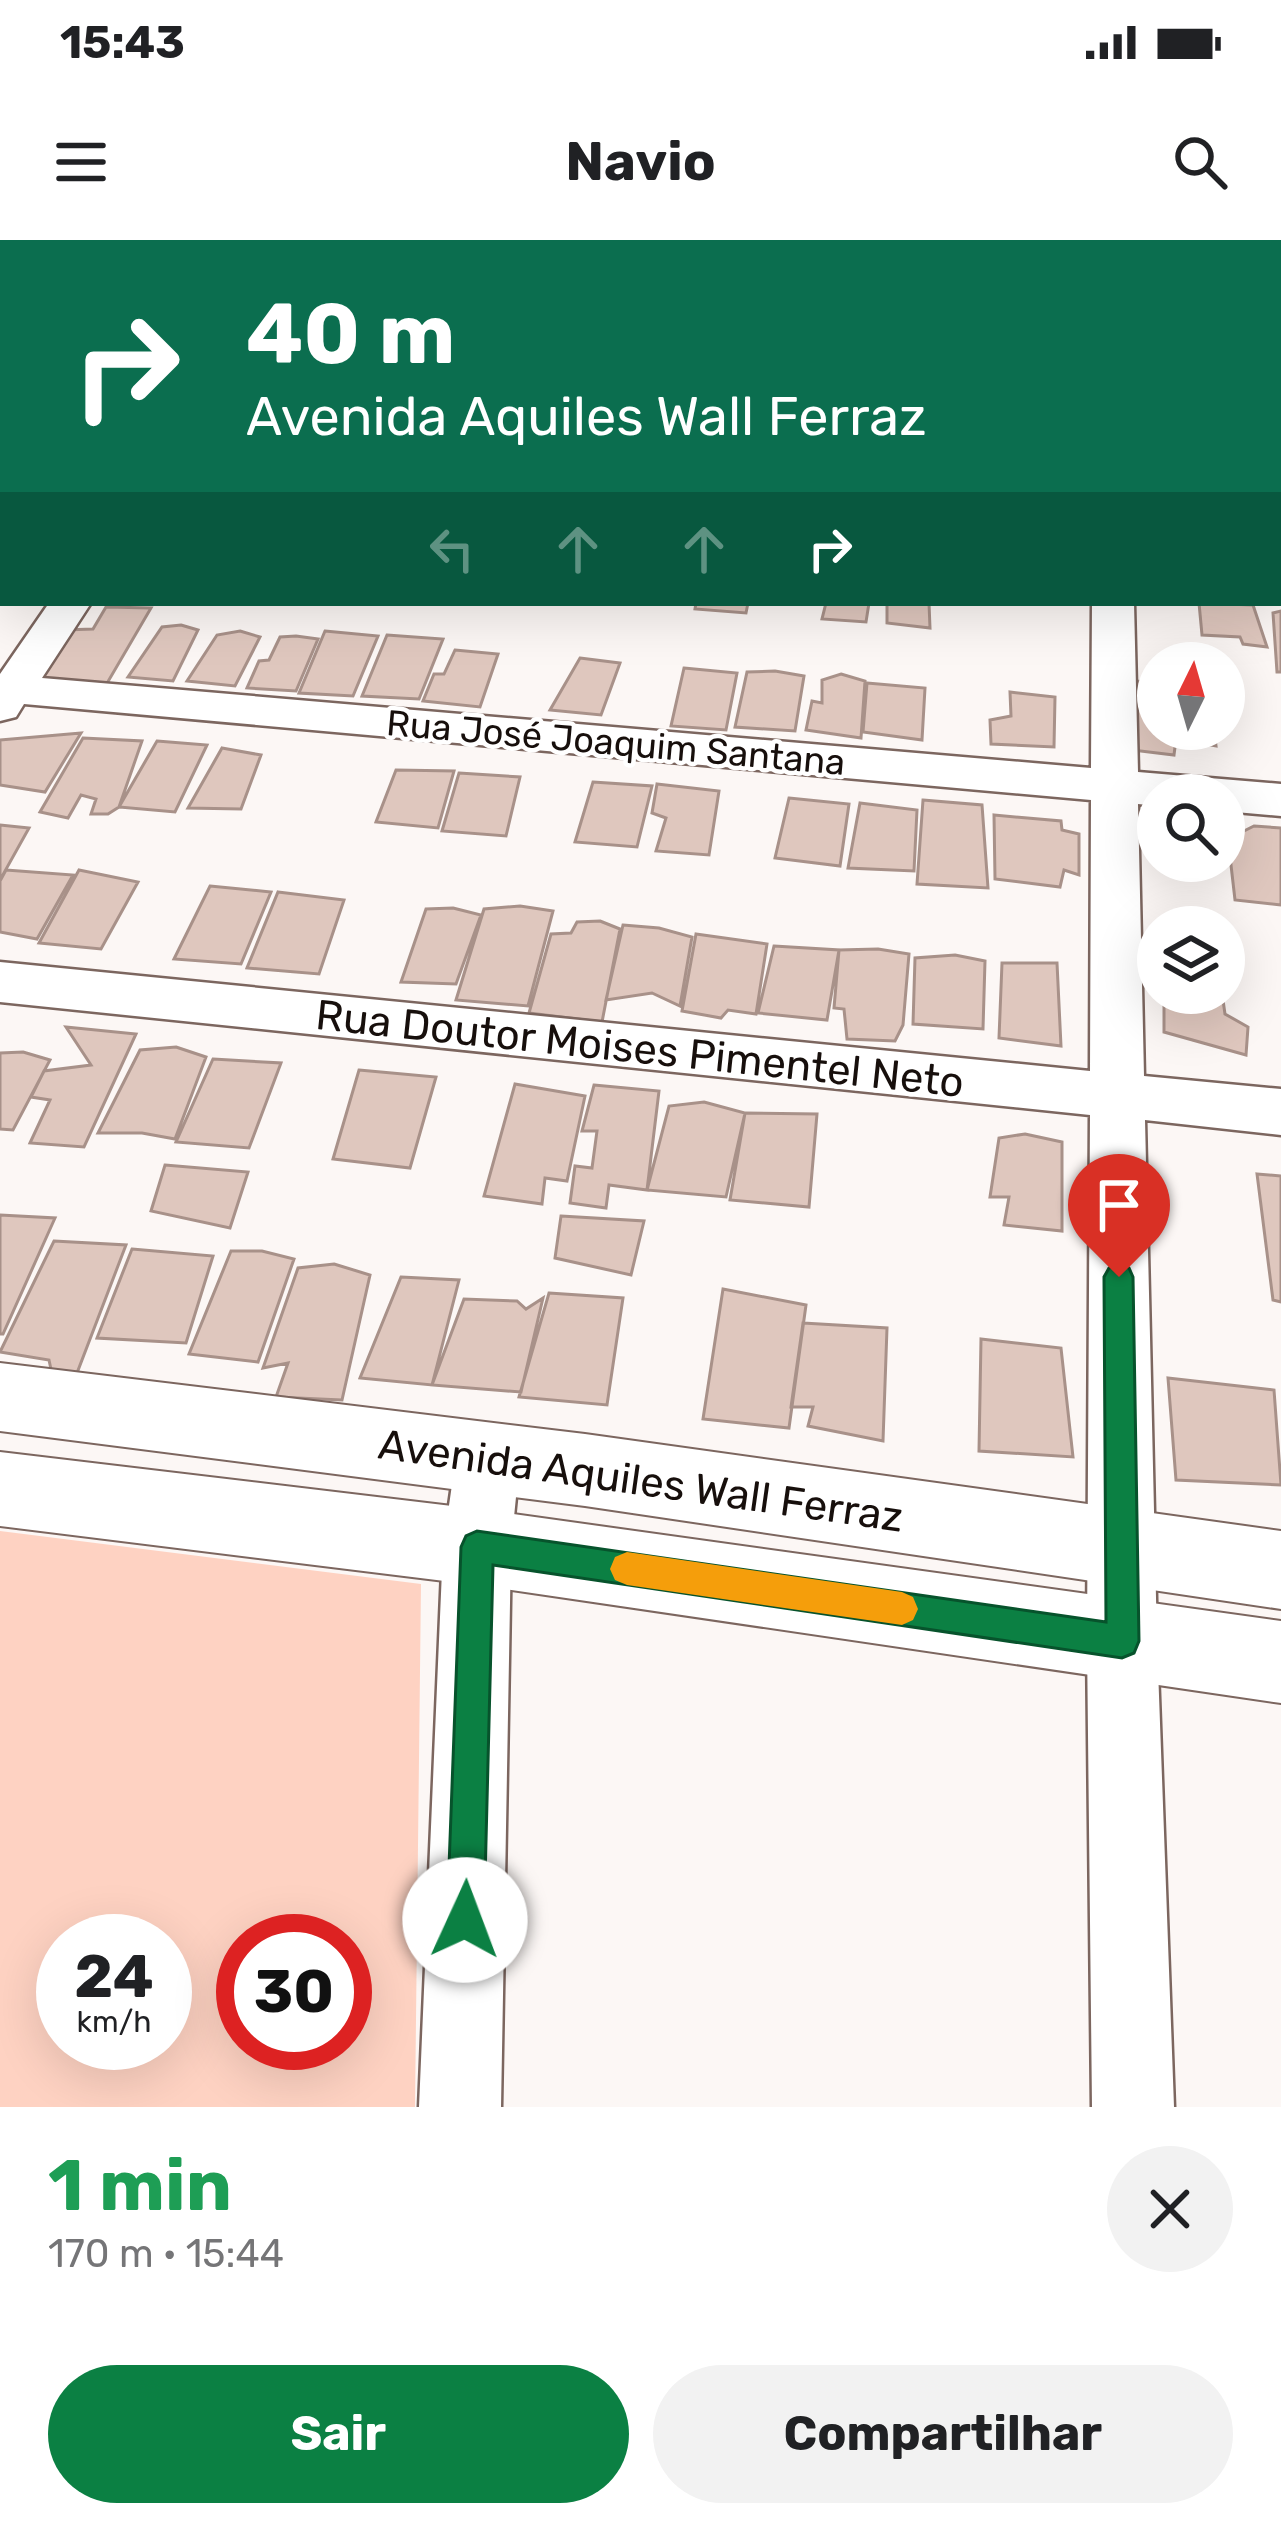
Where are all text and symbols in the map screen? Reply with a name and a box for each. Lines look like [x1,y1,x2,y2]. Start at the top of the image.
text: 15:43 [60,16,185,69]
icon: menu [48,129,114,195]
icon: search [1167,129,1233,195]
text: Navio [565,130,716,194]
text: 40 m [246,284,455,384]
icon: right [48,288,204,444]
text: Avenida Aquiles Wall Ferraz [246,385,926,449]
icon: left [419,516,485,582]
icon: ahead [545,516,611,582]
icon: ahead [671,516,737,582]
icon: right [797,516,863,582]
north arrow [1137,642,1245,750]
map controls [1137,642,1245,1014]
street label: Rua José Joaquim Santana [385,701,847,784]
button: search [1137,774,1245,882]
button: layers [1137,906,1245,1014]
street label: Rua Doutor Moises Pimentel Neto [313,990,966,1108]
pin [1068,1154,1170,1277]
icon: arrive [1086,1172,1152,1238]
street label: Avenida Aquiles Wall Ferraz [375,1419,906,1543]
position arrow [402,1857,528,1983]
speed limit sign: 30 [216,1914,372,2070]
text: 24 [74,1941,154,2012]
text: km/h [77,2004,151,2040]
text: 1 min [48,2143,232,2228]
button: close [1107,2146,1233,2272]
text: 170 m · 15:44 [48,2231,284,2277]
button: Sair [48,2365,629,2503]
button: Compartilhar [653,2365,1233,2503]

